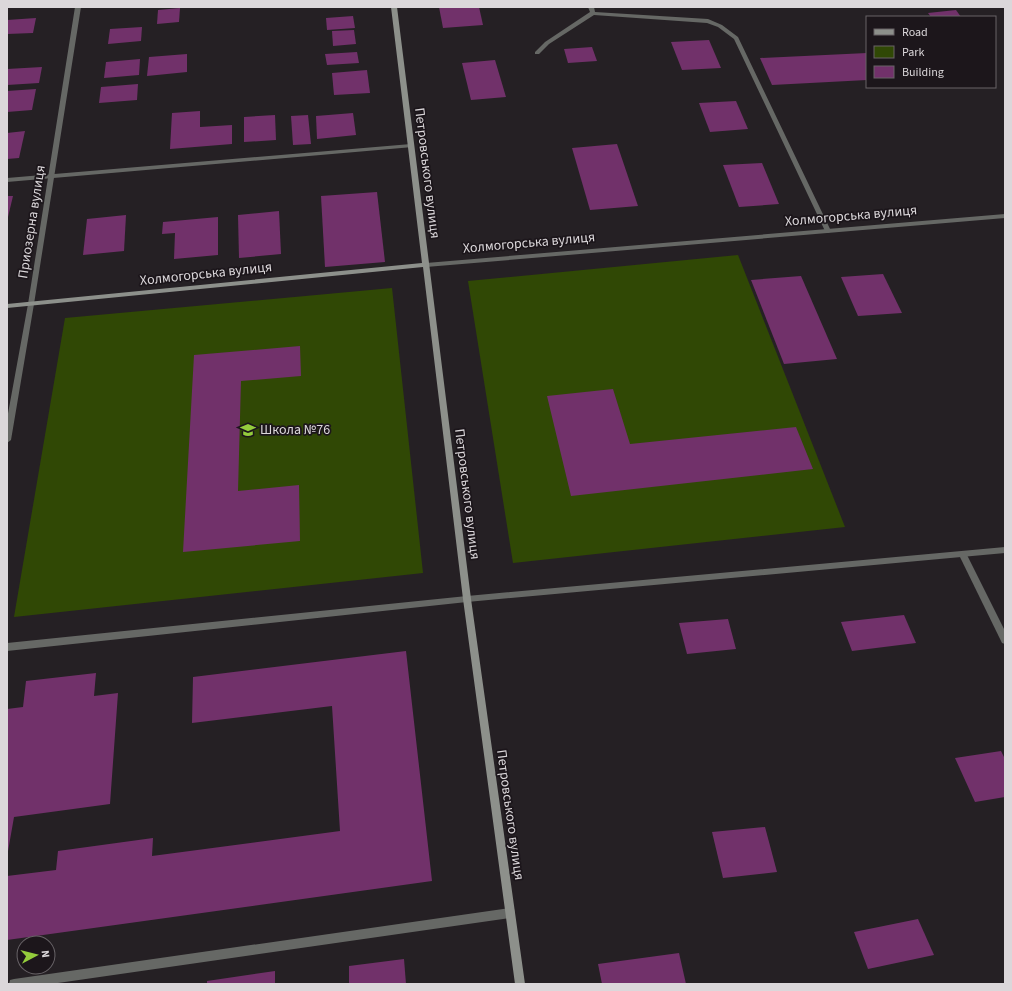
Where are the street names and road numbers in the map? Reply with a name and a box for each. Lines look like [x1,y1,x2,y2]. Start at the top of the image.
street label: Петровського вулиця [409,106,445,240]
street label: Приозерна вулиця [13,164,51,280]
street label: Холмогорська вулиця [784,200,918,232]
street label: Холмогорська вулиця [462,227,596,259]
street label: Холмогорська вулиця [139,257,273,291]
street label: Петровського вулиця [449,427,485,561]
street label: Петровського вулиця [491,748,529,882]

